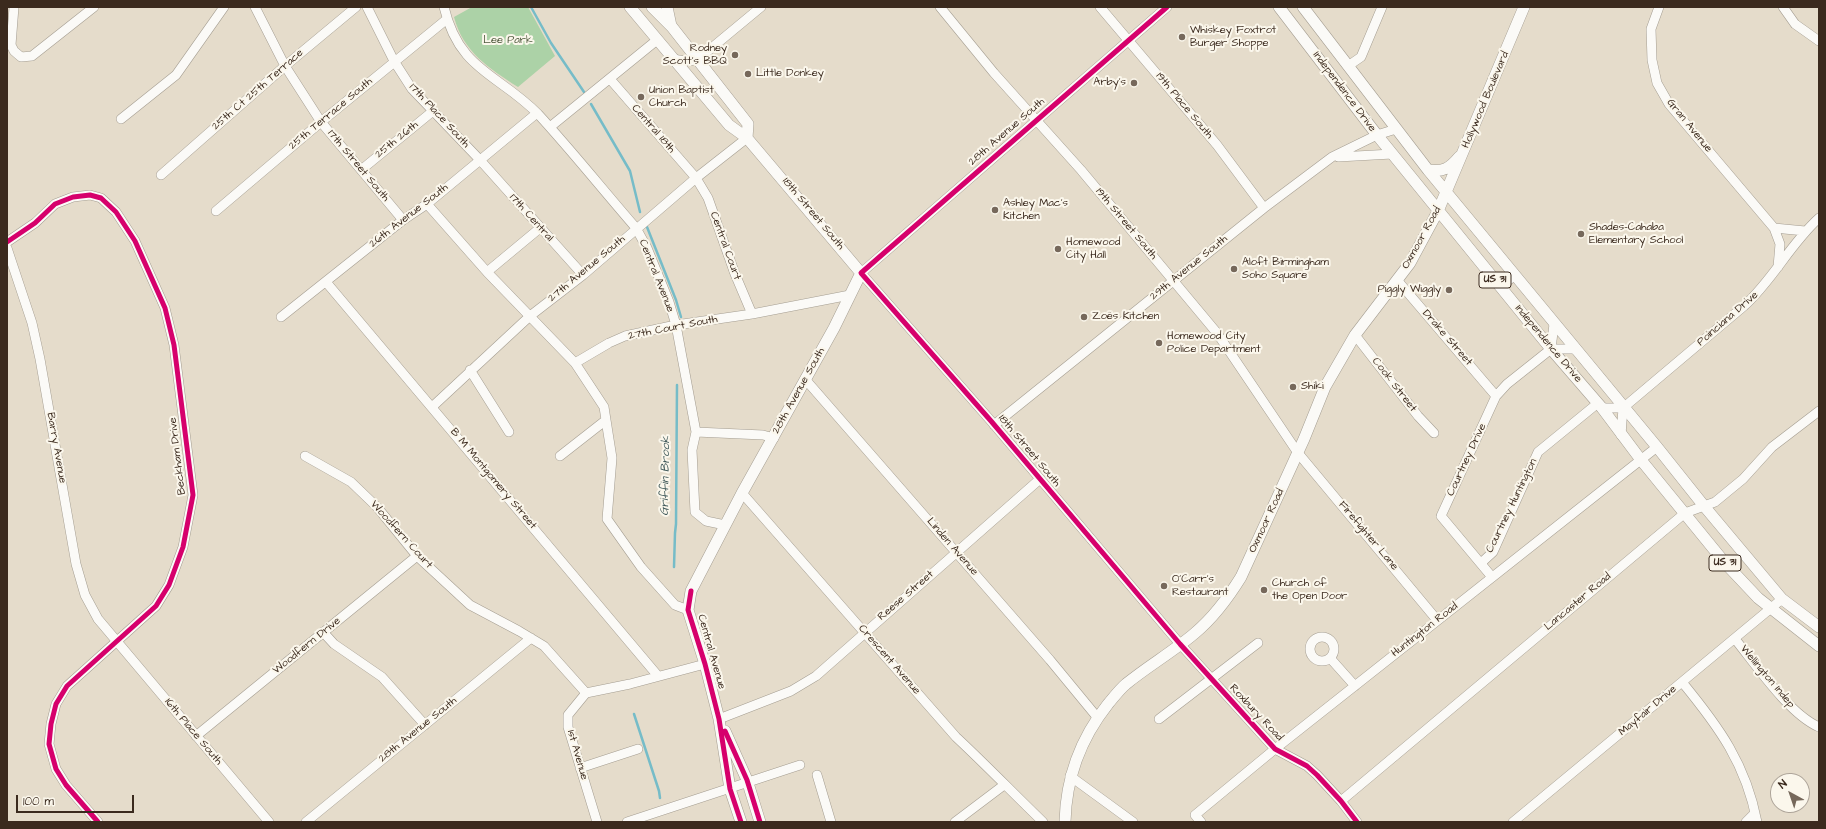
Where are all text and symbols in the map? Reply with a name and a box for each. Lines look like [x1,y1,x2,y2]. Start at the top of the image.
place label: Whiskey Foxtrot Burger Shoppe [1190,24,1276,50]
marker: Whiskey Foxtrot Burger Shoppe [1177,32,1187,42]
park label: Lee Park [483,34,533,48]
place label: Rodney Scott's BBQ [663,42,727,68]
street label: 25th Ct 25th Terrace [210,47,306,133]
street label: Independence Drive [1309,49,1379,135]
marker: Rodney Scott's BBQ [730,50,740,60]
street label: Hollywood Boulevard [1460,50,1512,150]
place label: Little Donkey [756,67,824,81]
marker: Little Donkey [743,69,753,79]
street label: 19th Place South [1152,70,1216,142]
street label: 25th Terrace South [287,75,375,153]
place label: Arby's [1093,76,1126,90]
marker: Arby's [1129,78,1139,88]
street label: 17th Place South [406,81,472,151]
place label: Union Baptist Church [649,84,714,110]
marker: Union Baptist Church [636,92,646,102]
street label: 28th Avenue South [966,95,1048,169]
street label: Gran Avenue [1663,97,1715,155]
street label: Central 18th [628,102,678,156]
street label: 25th 26th [373,119,421,161]
street label: 17th Street South [324,127,392,205]
street label: 18th Street South [779,175,847,253]
street label: 26th Avenue South [367,181,451,251]
street label: 19th Street South [1092,186,1160,262]
street label: 17th Central [506,191,556,245]
place label: Ashley Mac's Kitchen [1003,197,1068,223]
marker: Ashley Mac's Kitchen [990,205,1000,215]
street label: Oxmoor Road [1399,205,1445,271]
street label: Central Court [707,210,743,282]
place label: Shades-Cahaba Elementary School [1589,221,1683,247]
marker: Shades-Cahaba Elementary School [1576,229,1586,239]
street label: 27th Avenue South [546,233,628,305]
street label: 29th Avenue South [1148,233,1230,303]
place label: Homewood City Hall [1066,236,1120,262]
street label: Central Avenue [635,238,677,314]
marker: Homewood City Hall [1053,244,1063,254]
place label: Aloft Birmingham Soho Square [1242,256,1329,282]
marker: Aloft Birmingham Soho Square [1229,264,1239,274]
road number: US 31 [1479,272,1511,288]
place label: Piggly Wiggly [1378,283,1441,297]
marker: Piggly Wiggly [1444,285,1454,295]
street label: Poinciana Drive [1695,289,1761,349]
street label: Independence Drive [1512,303,1584,385]
street label: Drake Street [1419,307,1475,369]
place label: Zoës Kitchen [1092,310,1159,324]
marker: Zoës Kitchen [1079,312,1089,322]
street label: 27th Court South [627,313,719,343]
place label: Homewood City Police Department [1167,330,1261,356]
marker: Homewood City Police Department [1154,338,1164,348]
street label: 28th Avenue South [770,346,828,436]
street label: Cook Street [1369,355,1419,415]
place label: Shiki [1301,380,1324,394]
marker: Shiki [1288,382,1298,392]
street label: Barry Avenue [43,412,69,484]
street label: 18th Street South [995,412,1063,490]
street label: Beckham Drive [167,416,189,496]
street label: Courtney Drive [1444,422,1490,498]
street label: B M Montgomery Street [447,426,539,532]
water label: Griffin Brook [658,436,674,516]
street label: Courtney Huntington [1483,457,1541,555]
street label: Oxmoor Road [1246,487,1288,555]
street label: Woodfern Court [367,498,435,572]
street label: Firefighter Lane [1335,499,1401,573]
street label: Linden Avenue [923,515,981,579]
road number: US 31 [1709,555,1741,571]
street label: Reese Street [875,568,937,624]
street label: Lancaster Road [1542,570,1614,634]
place label: O’Carr’s Restaurant [1172,573,1229,599]
place label: Church of the Open Door [1272,577,1347,603]
marker: O’Carr’s Restaurant [1159,581,1169,591]
marker: Church of the Open Door [1259,585,1269,595]
street label: Huntington Road [1389,600,1461,660]
street label: Central Avenue [694,613,728,691]
street label: Woodfern Drive [270,615,344,677]
street label: Crescent Avenue [855,622,923,698]
street label: Wellington Indep [1737,643,1797,711]
street label: Roxbury Road [1226,682,1286,744]
street label: Mayfair Drive [1616,683,1680,739]
street label: 28th Avenue South [376,694,460,766]
street label: 16th Place South [161,696,225,768]
street label: 1st Avenue [564,728,590,782]
north arrow [1770,773,1810,813]
text: N [1775,776,1790,792]
scale bar [18,787,136,813]
text: 100 m [23,793,54,810]

